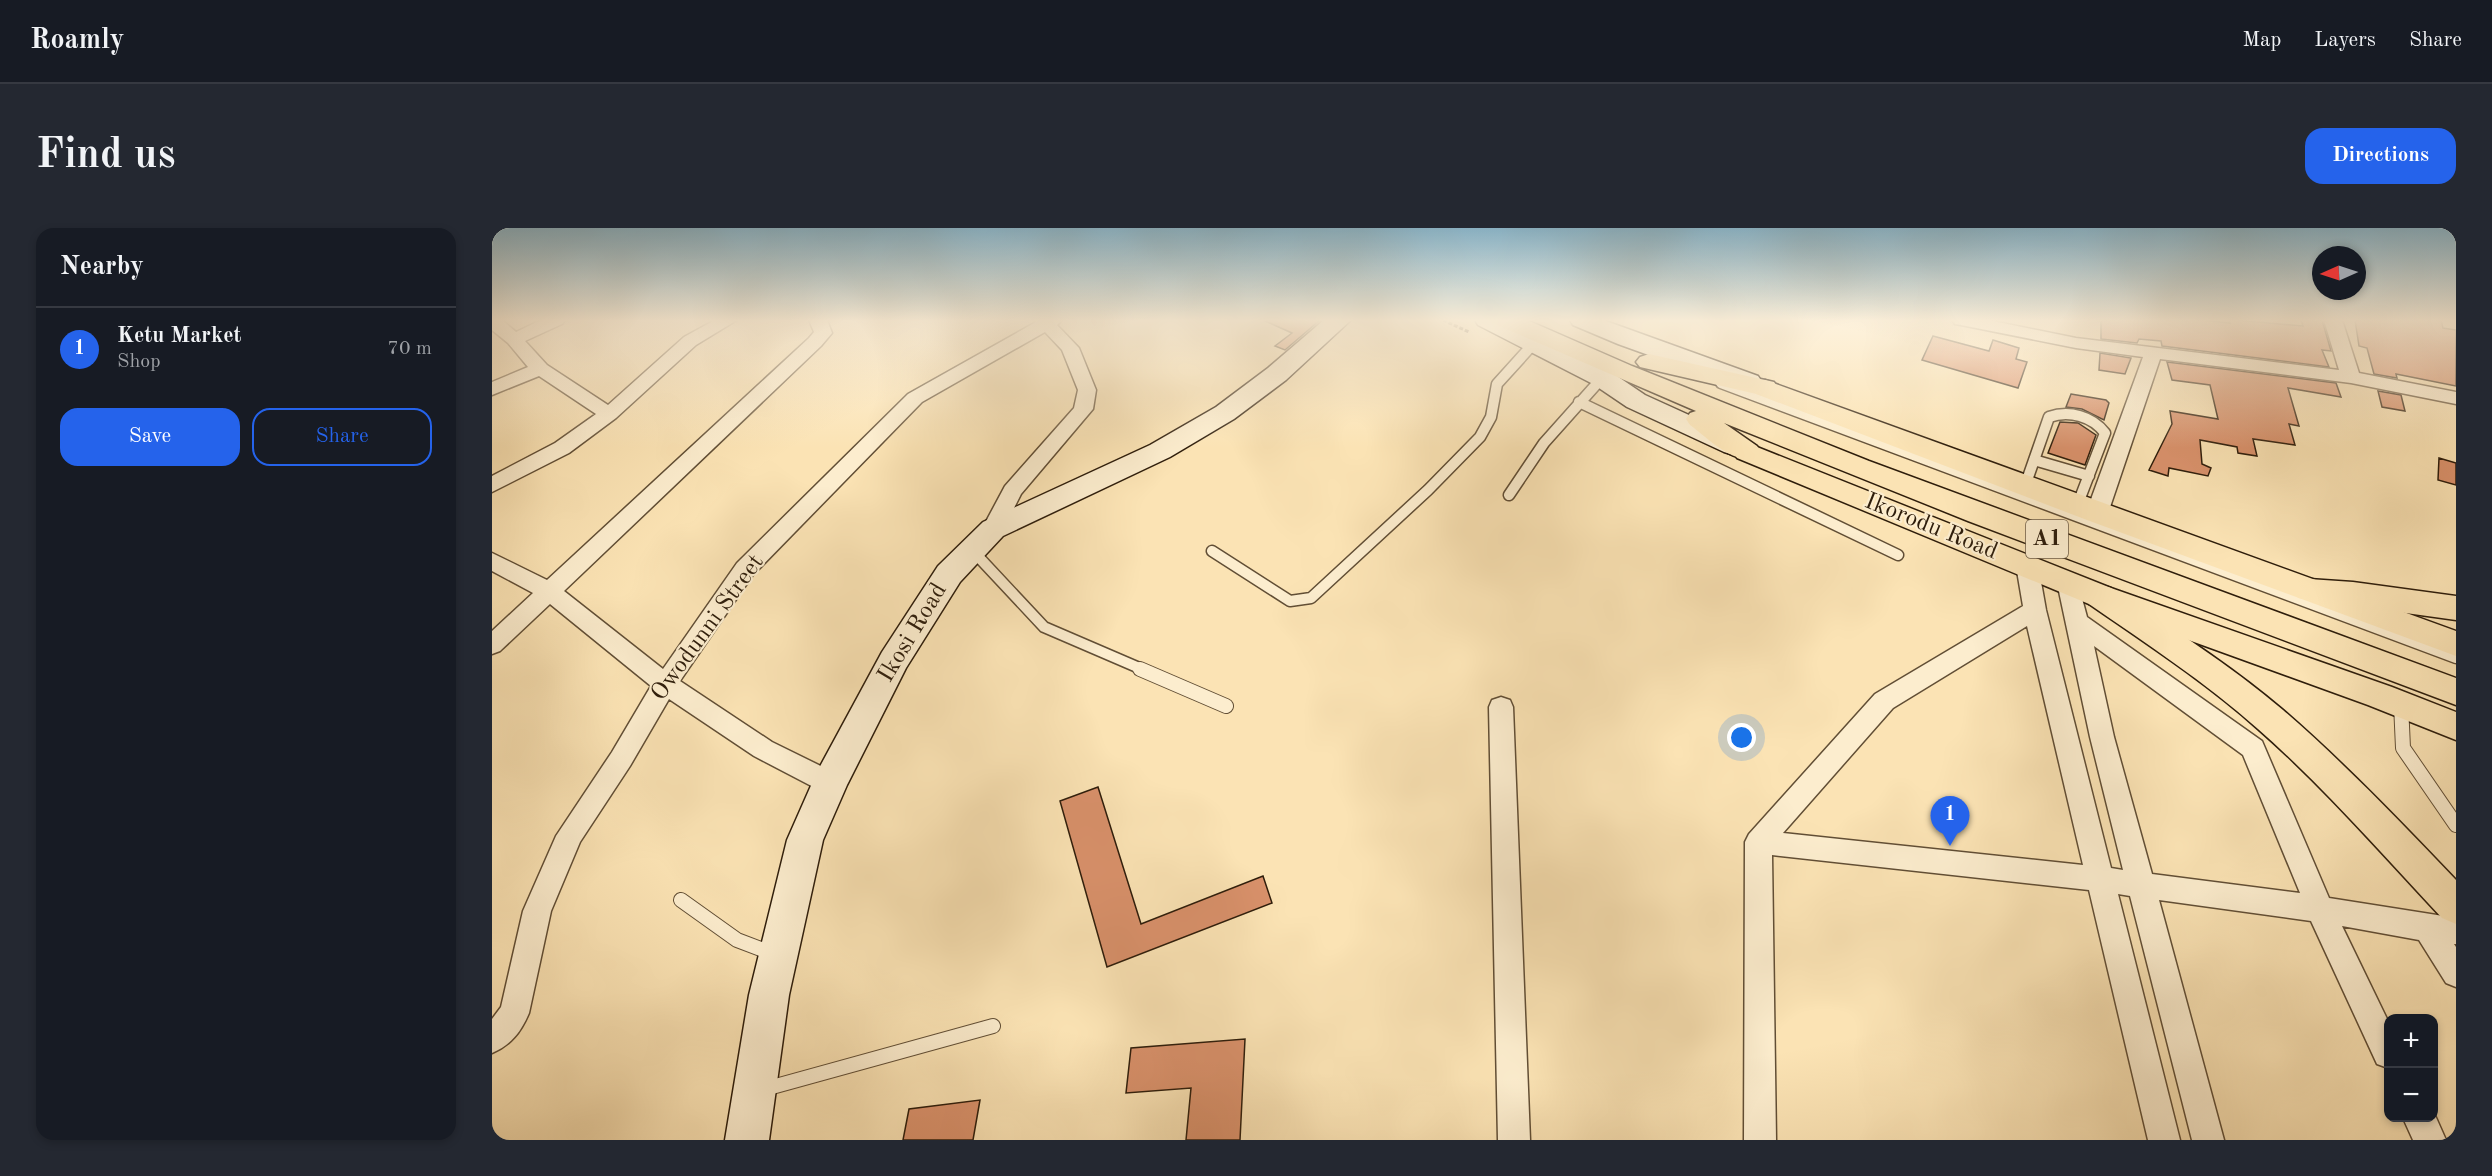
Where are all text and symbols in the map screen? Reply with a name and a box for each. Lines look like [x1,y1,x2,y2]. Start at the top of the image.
text: Roamly [30,27,124,55]
text: Map [2242,30,2281,51]
text: Layers [2314,30,2376,51]
text: Share [2409,30,2462,51]
button: Directions [2305,128,2456,184]
text: Find us [36,135,175,177]
north arrow [2312,246,2366,300]
text: Nearby [60,254,144,280]
text: Ketu Market [117,325,242,347]
text: 1 [74,339,85,359]
text: 70 m [387,339,432,359]
text: Shop [117,352,161,372]
button: Save [60,408,240,466]
button: Share [252,408,432,466]
street label: Ikorodu Road [1861,489,2001,565]
road number: A1 [2026,520,2068,558]
street label: Owodunni Street [647,550,769,706]
street label: Ikosi Road [874,579,952,687]
your location [1727,723,1756,752]
pin: 1 [1930,796,1970,846]
map controls [2384,1014,2438,1122]
button: + [2384,1014,2438,1068]
button: − [2384,1068,2438,1122]

